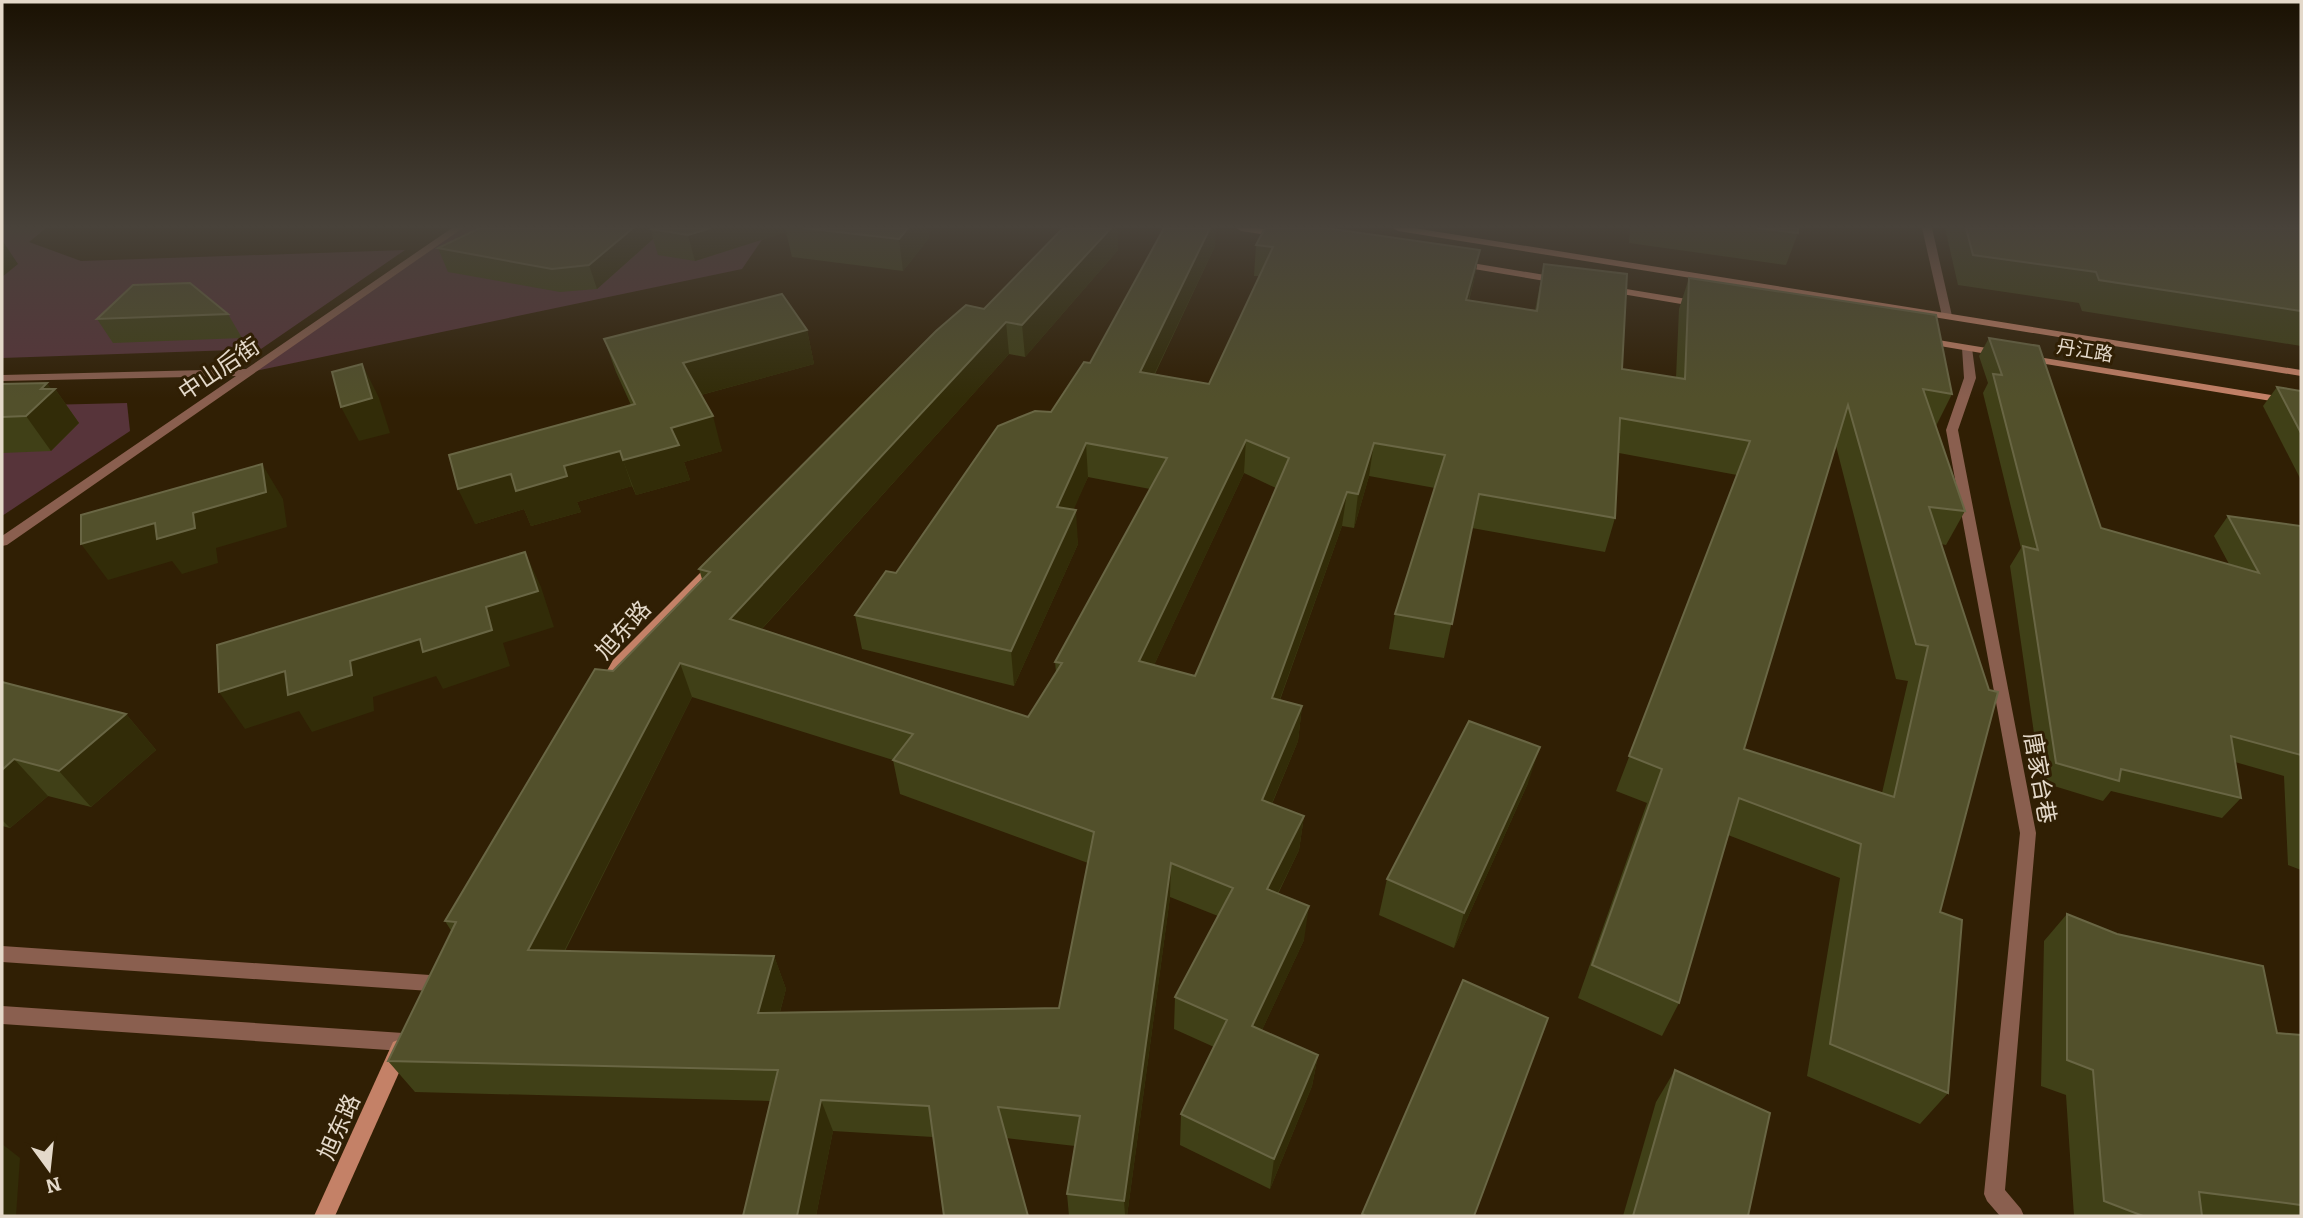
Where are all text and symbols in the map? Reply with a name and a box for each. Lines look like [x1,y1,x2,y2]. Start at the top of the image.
street label: 中山后街 [173,332,265,406]
street label: 丹江路 [2055,335,2115,366]
street label: 旭东路 [590,595,656,665]
street label: 唐家台巷 [2018,730,2062,826]
street label: 旭东路 [312,1090,366,1164]
north arrow [14,1134,84,1204]
text: N [43,1172,63,1198]

